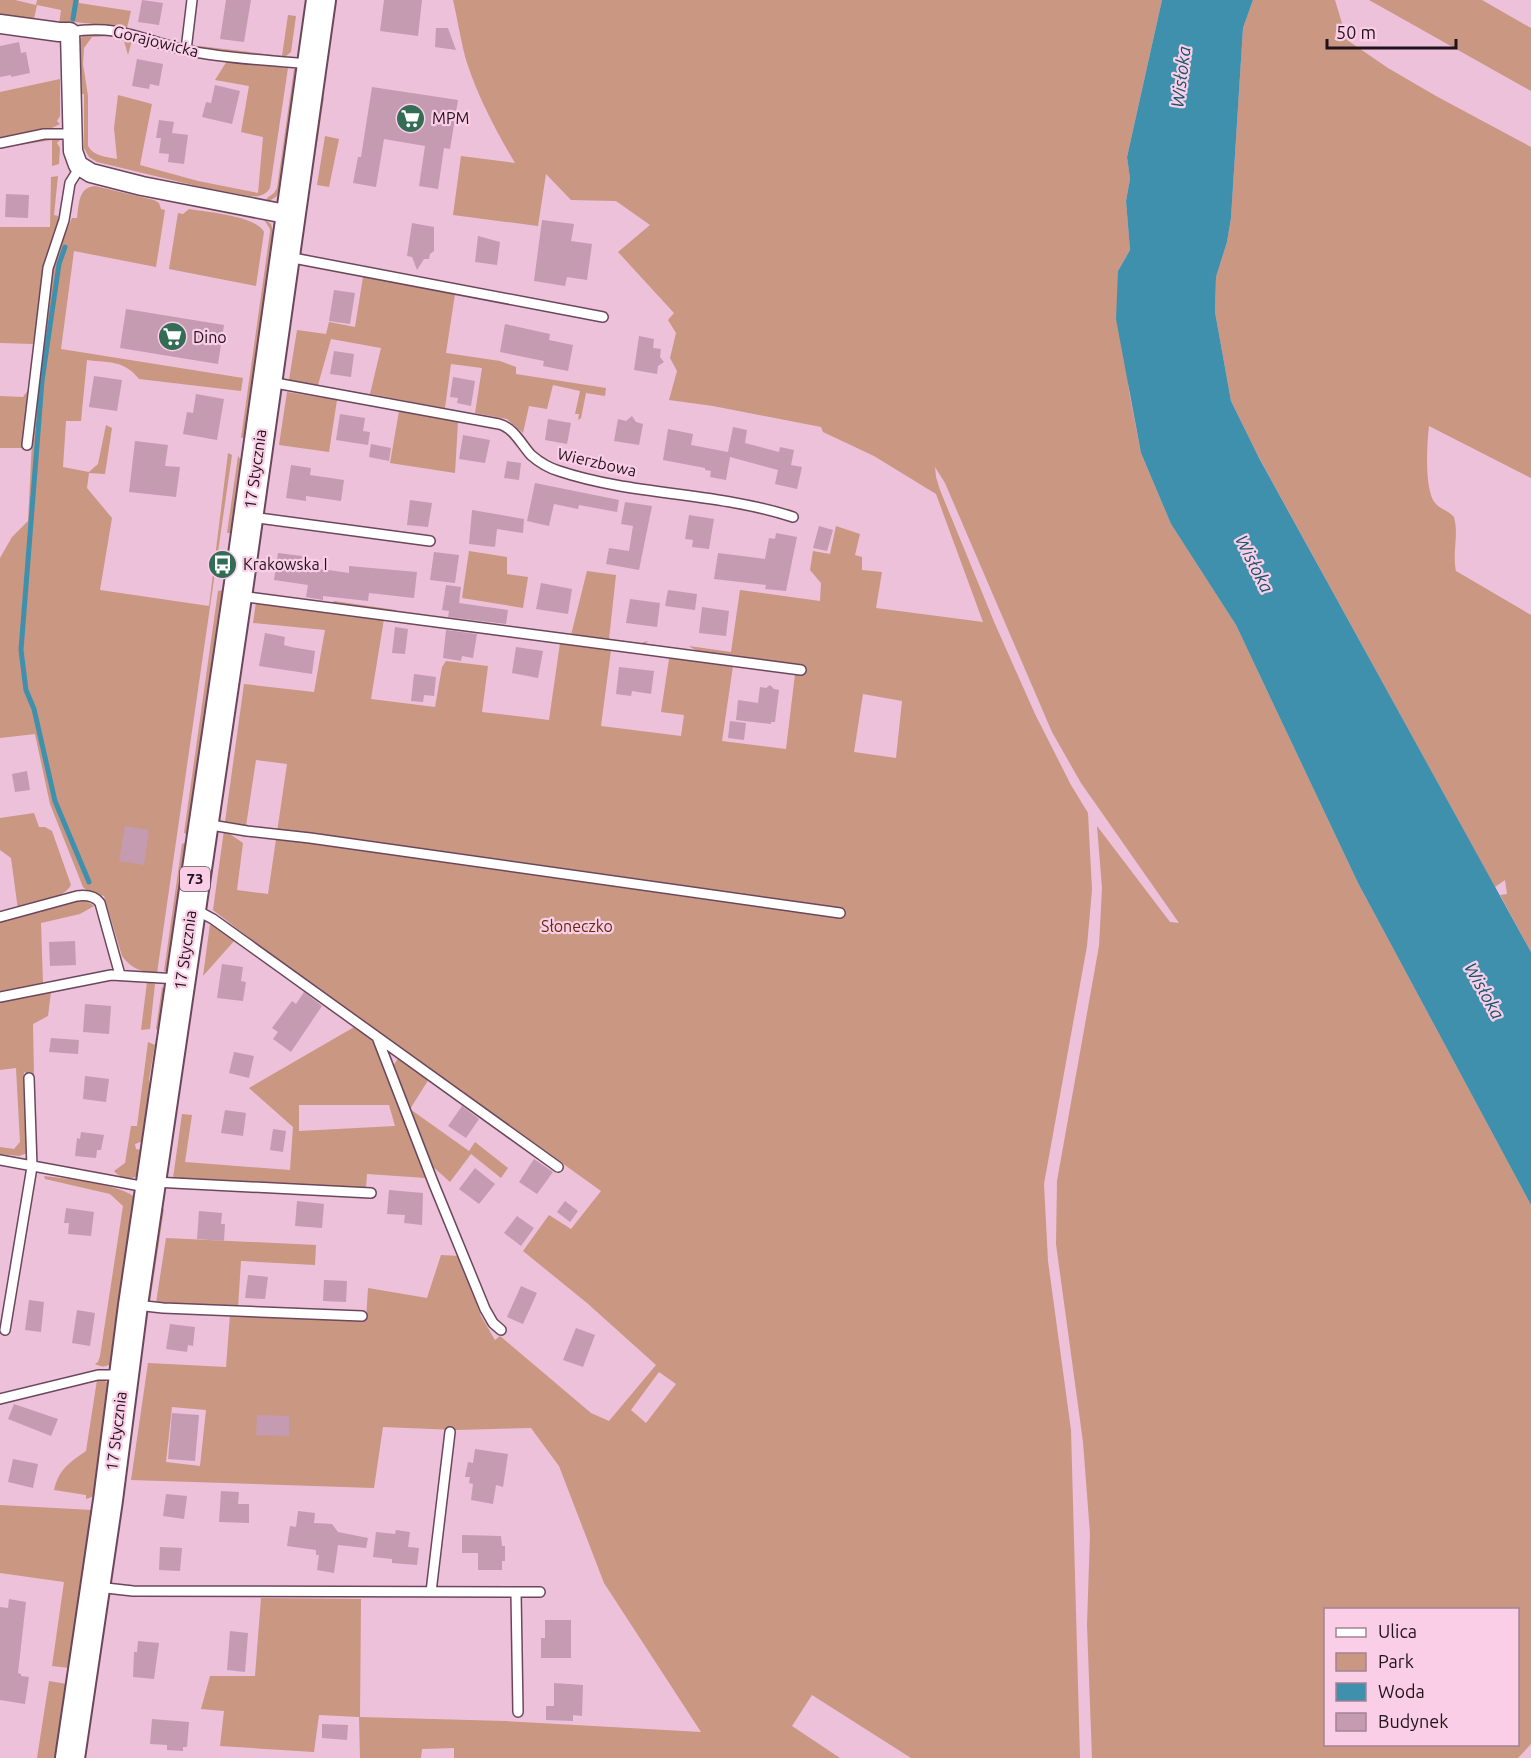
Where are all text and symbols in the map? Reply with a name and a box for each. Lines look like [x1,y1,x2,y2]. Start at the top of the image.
scale bar [1327,12,1456,50]
street label: Gorajowicka [111,22,201,60]
text: 50 m [1336,22,1376,42]
water label: Wisłoka [1166,45,1194,109]
supermarket icon: MPM [395,102,427,134]
place label: MPM [432,109,469,127]
supermarket icon: Dino [156,321,188,353]
place label: Dino [193,328,227,346]
street label: 17 Stycznia [241,428,269,510]
street label: Wierzbowa [556,444,638,480]
water label: Wisłoka [1232,532,1278,596]
bus stop icon: Krakowska I [206,548,238,580]
place label: Krakowska I [243,555,328,573]
road number: 73 [180,867,210,891]
street label: 17 Stycznia [171,909,199,991]
park label: Słoneczko [541,917,613,935]
water label: Wisłoka [1461,959,1509,1023]
street label: 17 Stycznia [102,1390,130,1472]
legend [1324,1608,1519,1746]
text: Ulica [1378,1621,1417,1641]
text: Park [1378,1651,1414,1671]
text: Woda [1378,1681,1425,1701]
text: Budynek [1378,1711,1448,1731]

